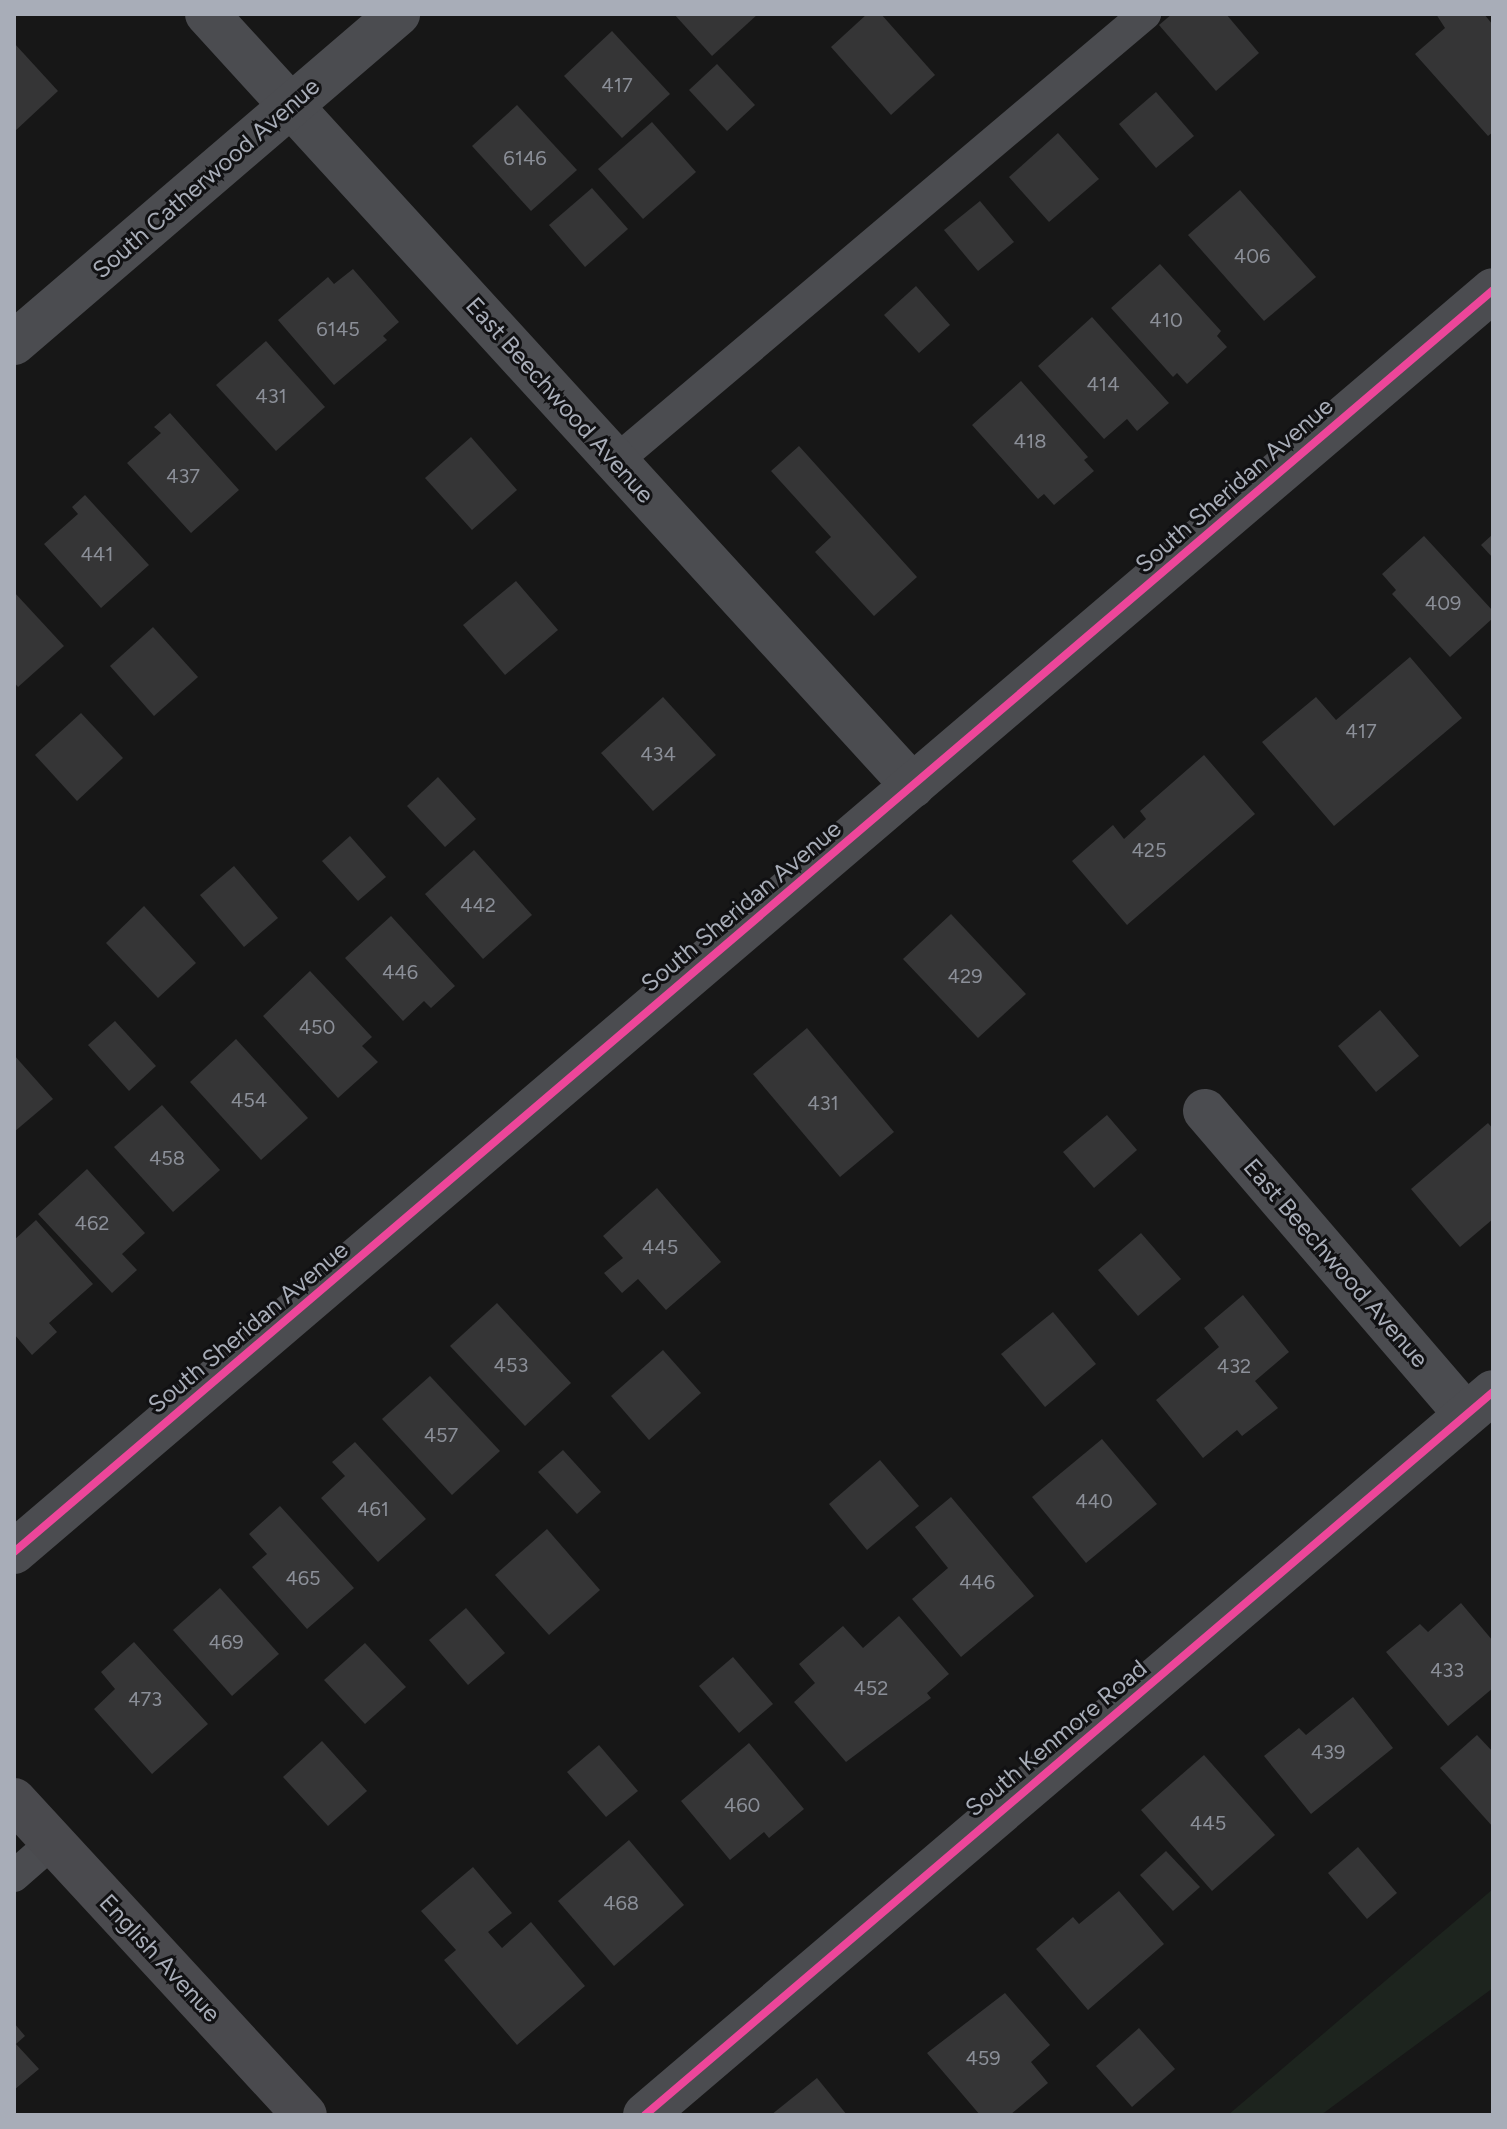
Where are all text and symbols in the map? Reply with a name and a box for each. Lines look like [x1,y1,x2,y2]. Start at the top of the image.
street label: South Catherwood Avenue [87,72,325,284]
house number: 417 [601,73,633,97]
house number: 6146 [503,146,547,170]
house number: 406 [1234,244,1270,268]
street label: East Beechwood Avenue [460,291,660,509]
house number: 410 [1149,308,1183,332]
house number: 6145 [316,317,360,341]
house number: 414 [1086,372,1120,396]
house number: 431 [255,384,287,408]
street label: South Sheridan Avenue [1129,391,1339,579]
house number: 418 [1014,429,1046,453]
house number: 437 [166,464,200,488]
house number: 441 [80,542,114,566]
house number: 409 [1425,591,1461,615]
house number: 417 [1345,719,1377,743]
house number: 434 [640,742,676,766]
street label: South Sheridan Avenue [635,814,847,998]
house number: 425 [1131,838,1167,862]
house number: 442 [460,893,496,917]
house number: 446 [382,960,418,984]
house number: 429 [948,964,982,988]
house number: 450 [299,1015,335,1039]
house number: 454 [231,1088,267,1112]
house number: 431 [807,1091,839,1115]
house number: 458 [149,1146,185,1170]
street label: East Beechwood Avenue [1237,1153,1435,1373]
house number: 462 [75,1211,109,1235]
street label: South Sheridan Avenue [142,1235,354,1419]
house number: 445 [642,1235,678,1259]
house number: 453 [494,1353,528,1377]
house number: 432 [1217,1354,1251,1378]
house number: 457 [424,1423,458,1447]
house number: 440 [1075,1489,1113,1513]
house number: 461 [357,1497,389,1521]
house number: 465 [285,1566,321,1590]
house number: 446 [959,1570,995,1594]
house number: 469 [208,1630,244,1654]
street label: South Kenmore Road [959,1654,1153,1822]
house number: 433 [1430,1658,1464,1682]
house number: 452 [853,1676,889,1700]
house number: 473 [128,1687,162,1711]
house number: 439 [1311,1740,1345,1764]
house number: 460 [724,1793,760,1817]
house number: 445 [1190,1811,1226,1835]
street label: English Avenue [93,1888,227,2028]
house number: 468 [603,1891,639,1915]
house number: 459 [965,2046,1001,2070]

